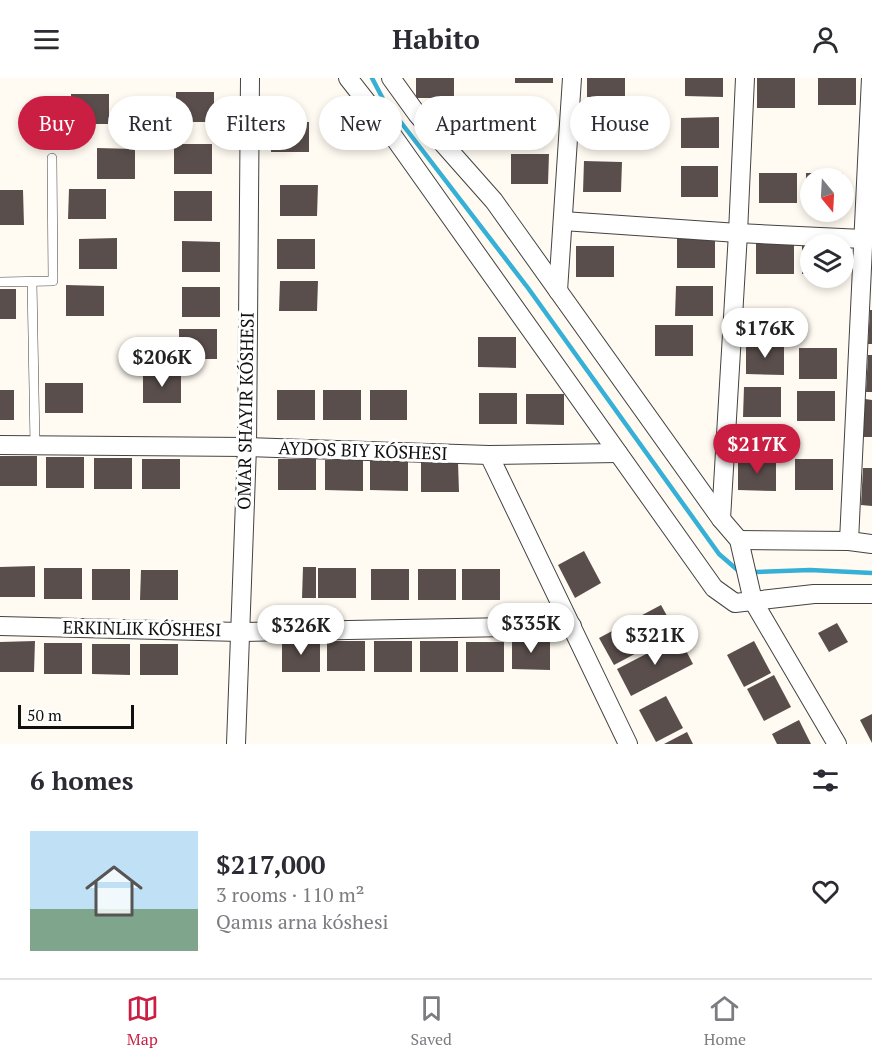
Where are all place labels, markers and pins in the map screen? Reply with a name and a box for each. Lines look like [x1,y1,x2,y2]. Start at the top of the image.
pin: $176K [723,308,807,359]
pin: $206K [120,337,204,388]
pin: $217K [715,424,799,475]
pin: $335K [489,603,573,654]
pin: $326K [259,605,343,656]
pin: $321K [613,615,697,666]

